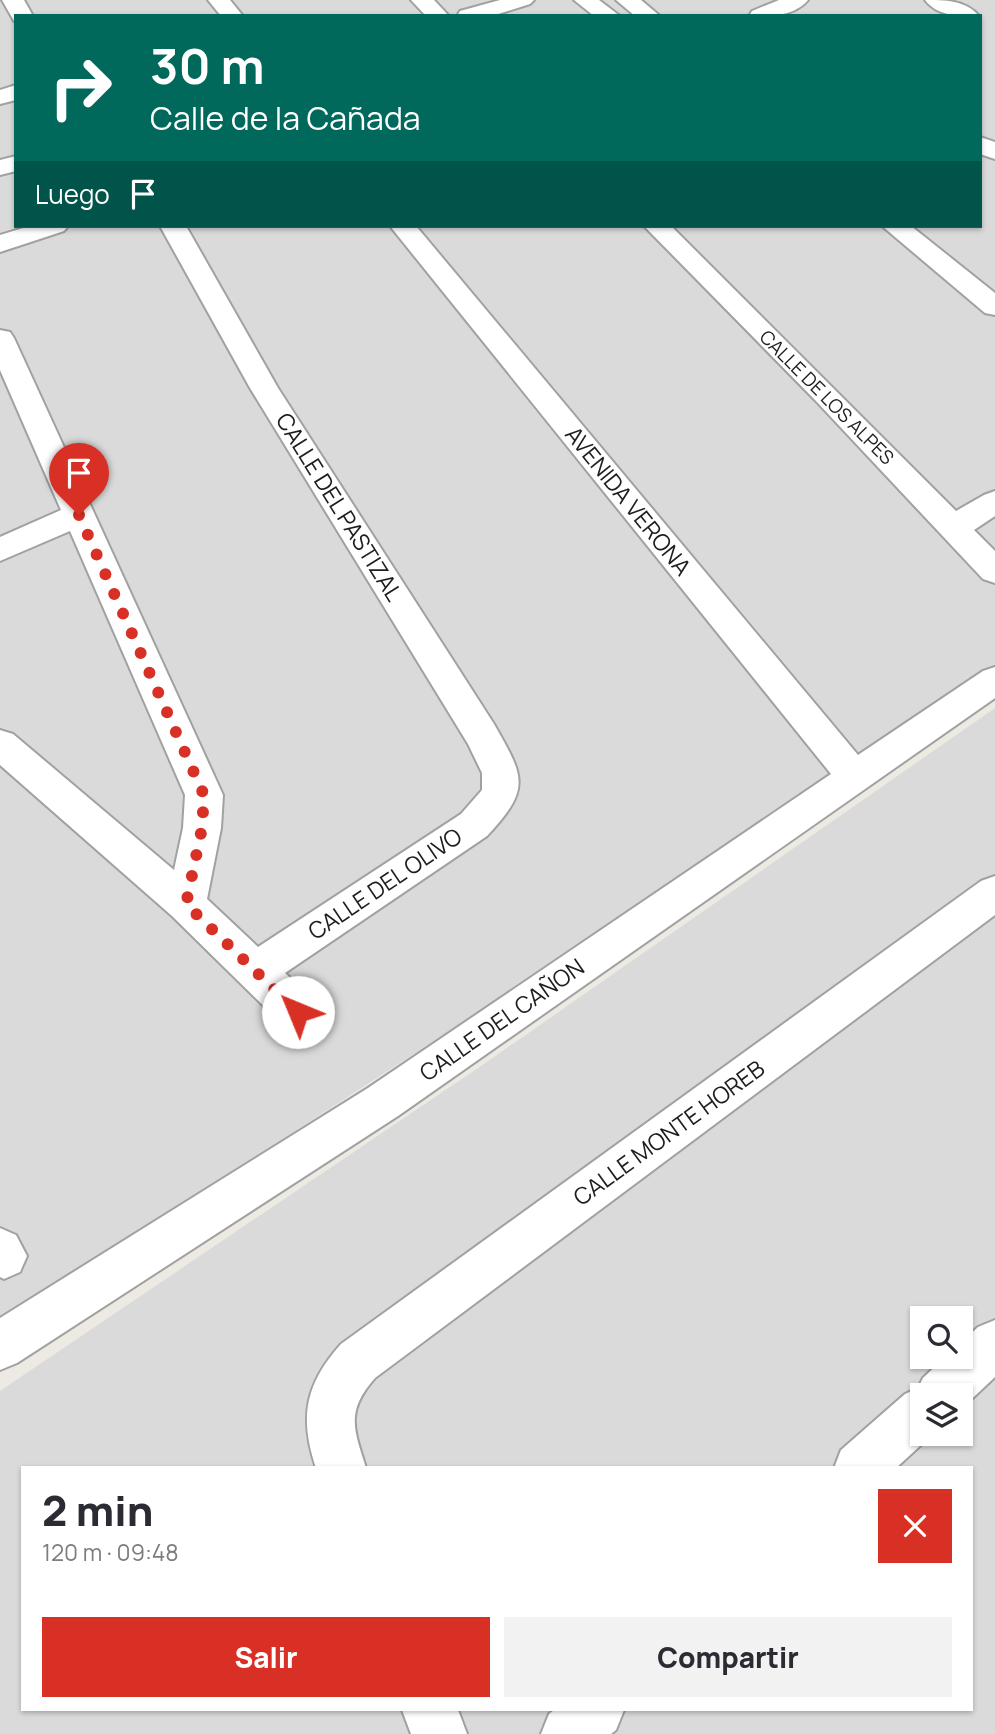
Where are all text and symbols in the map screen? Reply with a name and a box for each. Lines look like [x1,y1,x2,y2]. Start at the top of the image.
text: 30 m [150,32,265,99]
icon: right [35,42,126,133]
text: Calle de la Cañada [150,96,421,140]
icon: arrive [124,175,162,213]
text: Luego [35,176,110,212]
street label: CALLE DE LOS ALPES [754,324,900,470]
street label: CALLE DEL PASTIZAL [269,406,411,607]
street label: AVENIDA VERONA [559,419,699,582]
pin [49,443,109,515]
icon: arrive [60,454,98,492]
street label: CALLE DEL OLIVO [301,820,468,947]
street label: CALLE DEL CAÑON [413,950,590,1088]
position arrow [261,975,335,1049]
street label: CALLE MONTE HOREB [566,1052,770,1212]
map controls [910,1306,973,1446]
button: search [910,1306,973,1369]
button: layers [910,1383,973,1446]
text: 2 min [42,1481,153,1539]
button: close [878,1489,952,1563]
text: 120 m · 09:48 [42,1536,179,1568]
button: Salir [42,1617,490,1697]
button: Compartir [504,1617,952,1697]

